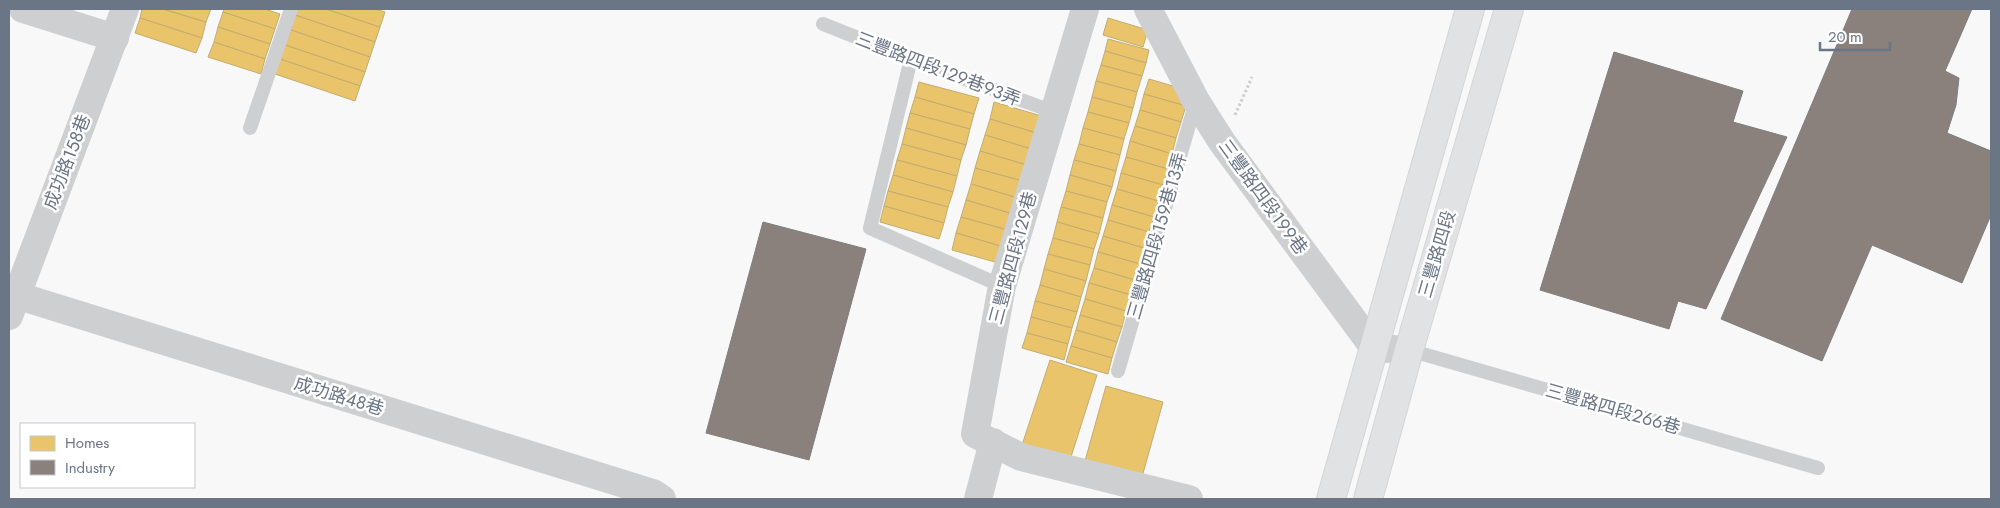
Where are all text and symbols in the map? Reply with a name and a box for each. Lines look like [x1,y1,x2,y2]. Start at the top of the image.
scale bar [1820,20,1890,52]
street label: 三豐路四段129巷93弄 [852,26,1024,112]
text: 20 m [1828,26,1862,48]
street label: 成功路158巷 [37,111,97,213]
street label: 三豐路四段199巷 [1212,134,1314,260]
street label: 三豐路四段159巷13弄 [1121,149,1193,323]
street label: 三豐路四段129巷 [983,189,1043,327]
street label: 三豐路四段 [1412,207,1462,301]
street label: 成功路48巷 [291,370,387,422]
street label: 三豐路四段266巷 [1543,377,1683,441]
legend [20,423,195,488]
text: Homes [65,432,109,454]
text: Industry [65,457,115,479]

